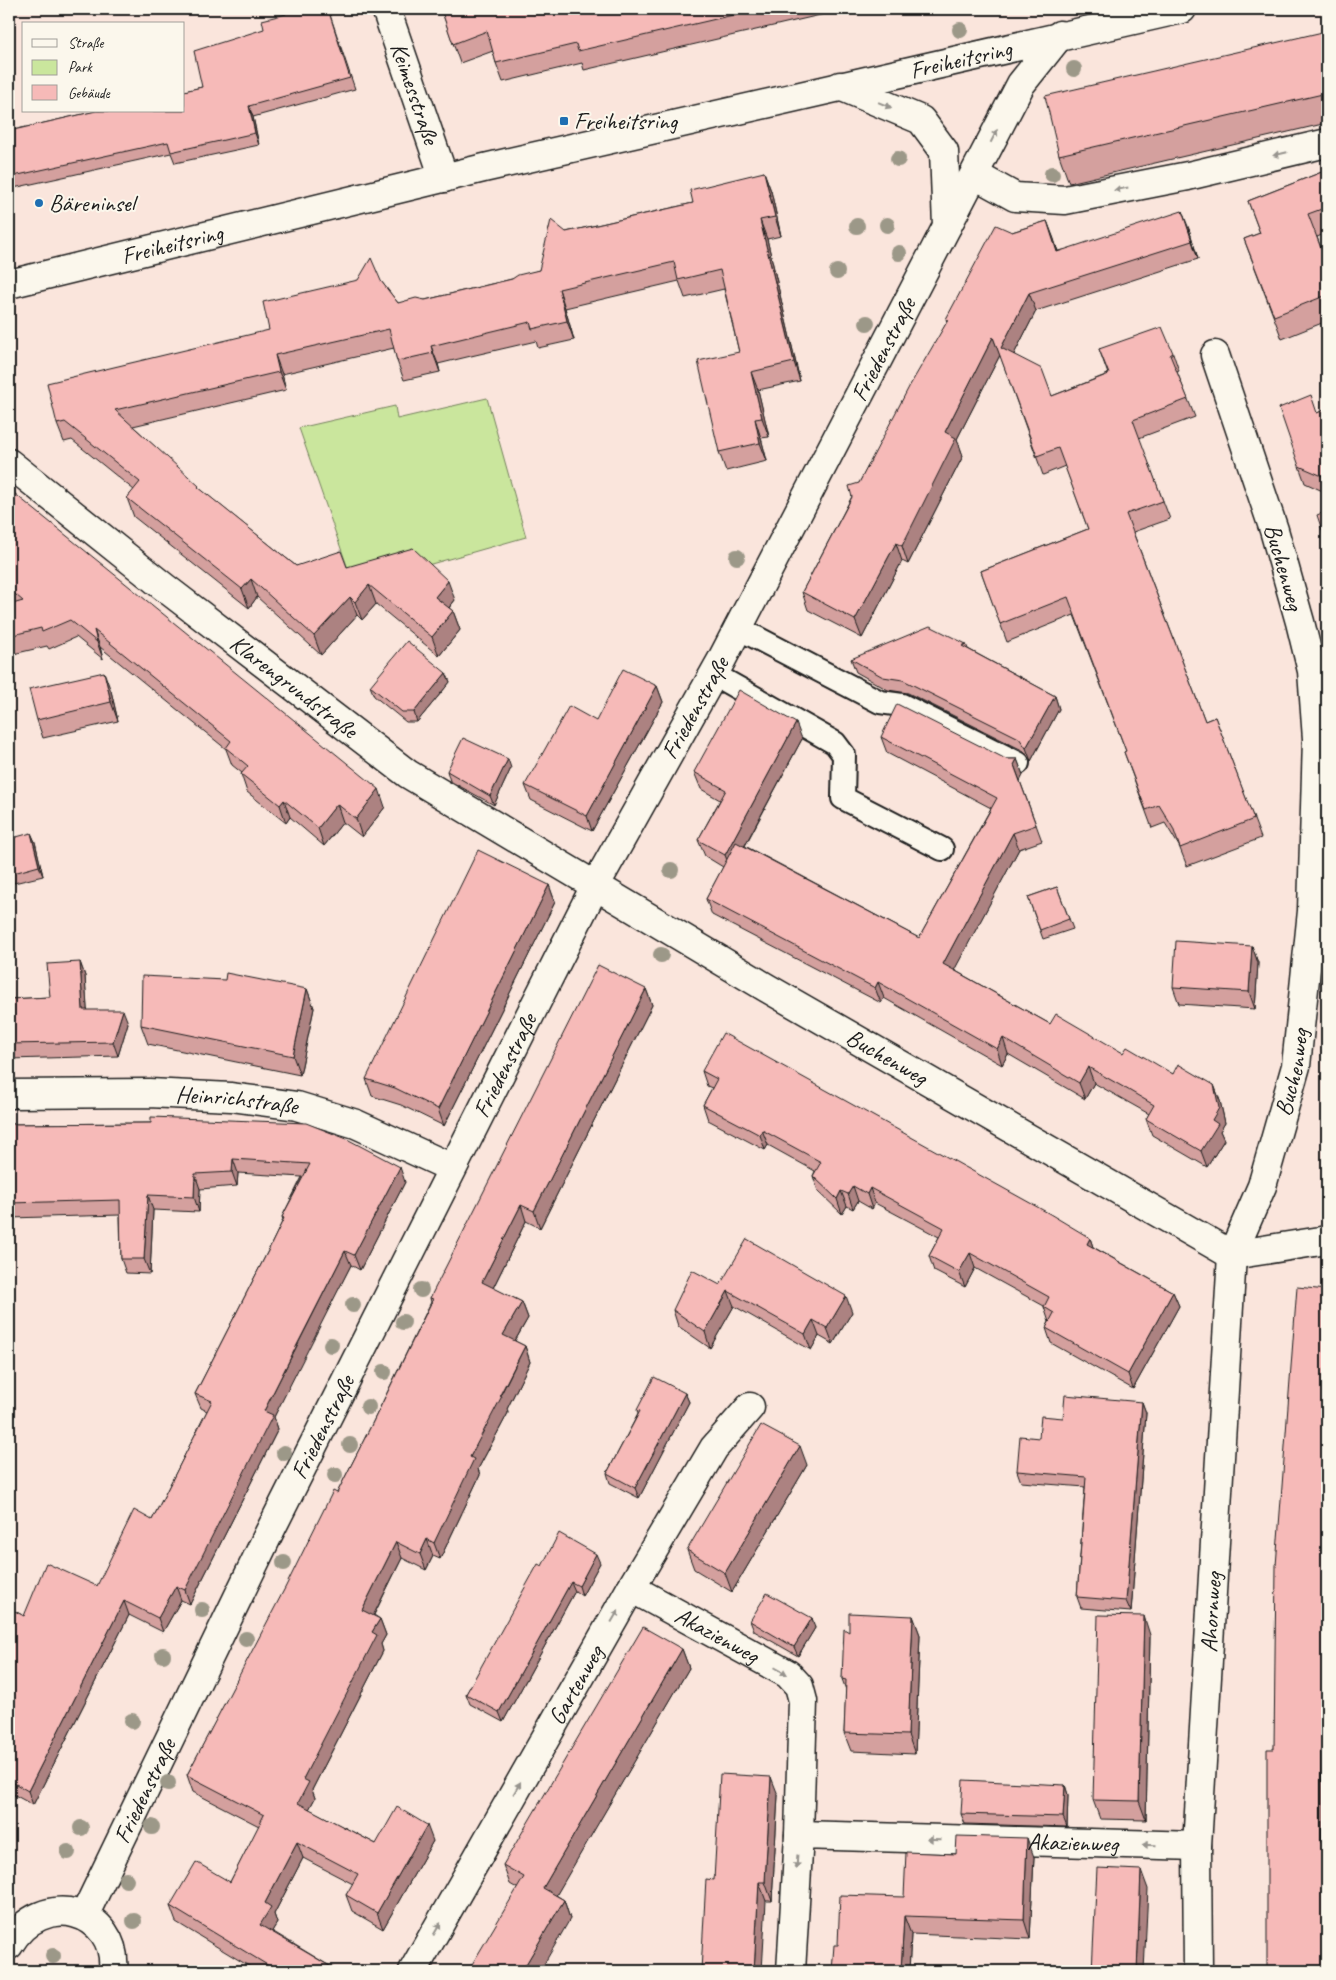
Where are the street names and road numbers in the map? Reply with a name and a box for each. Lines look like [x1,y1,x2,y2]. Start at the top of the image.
street label: Freiheitsring [907,33,1016,85]
street label: Keimesstraße [384,38,447,150]
street label: Freiheitsring [118,217,227,271]
street label: Friedenstraße [844,291,923,406]
street label: Buchenweg [1257,521,1311,616]
street label: Klarengrundstraße [224,628,365,746]
street label: Friedenstraße [654,650,736,764]
street label: Friedenstraße [466,1006,544,1122]
street label: Buchenweg [841,1022,935,1093]
street label: Buchenweg [1268,1025,1315,1119]
street label: Heinrichstraße [175,1079,302,1121]
street label: Friedenstraße [284,1368,362,1484]
street label: Ahornweg [1193,1569,1228,1653]
street label: Akazienweg [670,1600,766,1671]
street label: Gartenweg [541,1638,611,1730]
street label: Friedenstraße [106,1732,183,1848]
street label: Akazienweg [1027,1826,1121,1859]

